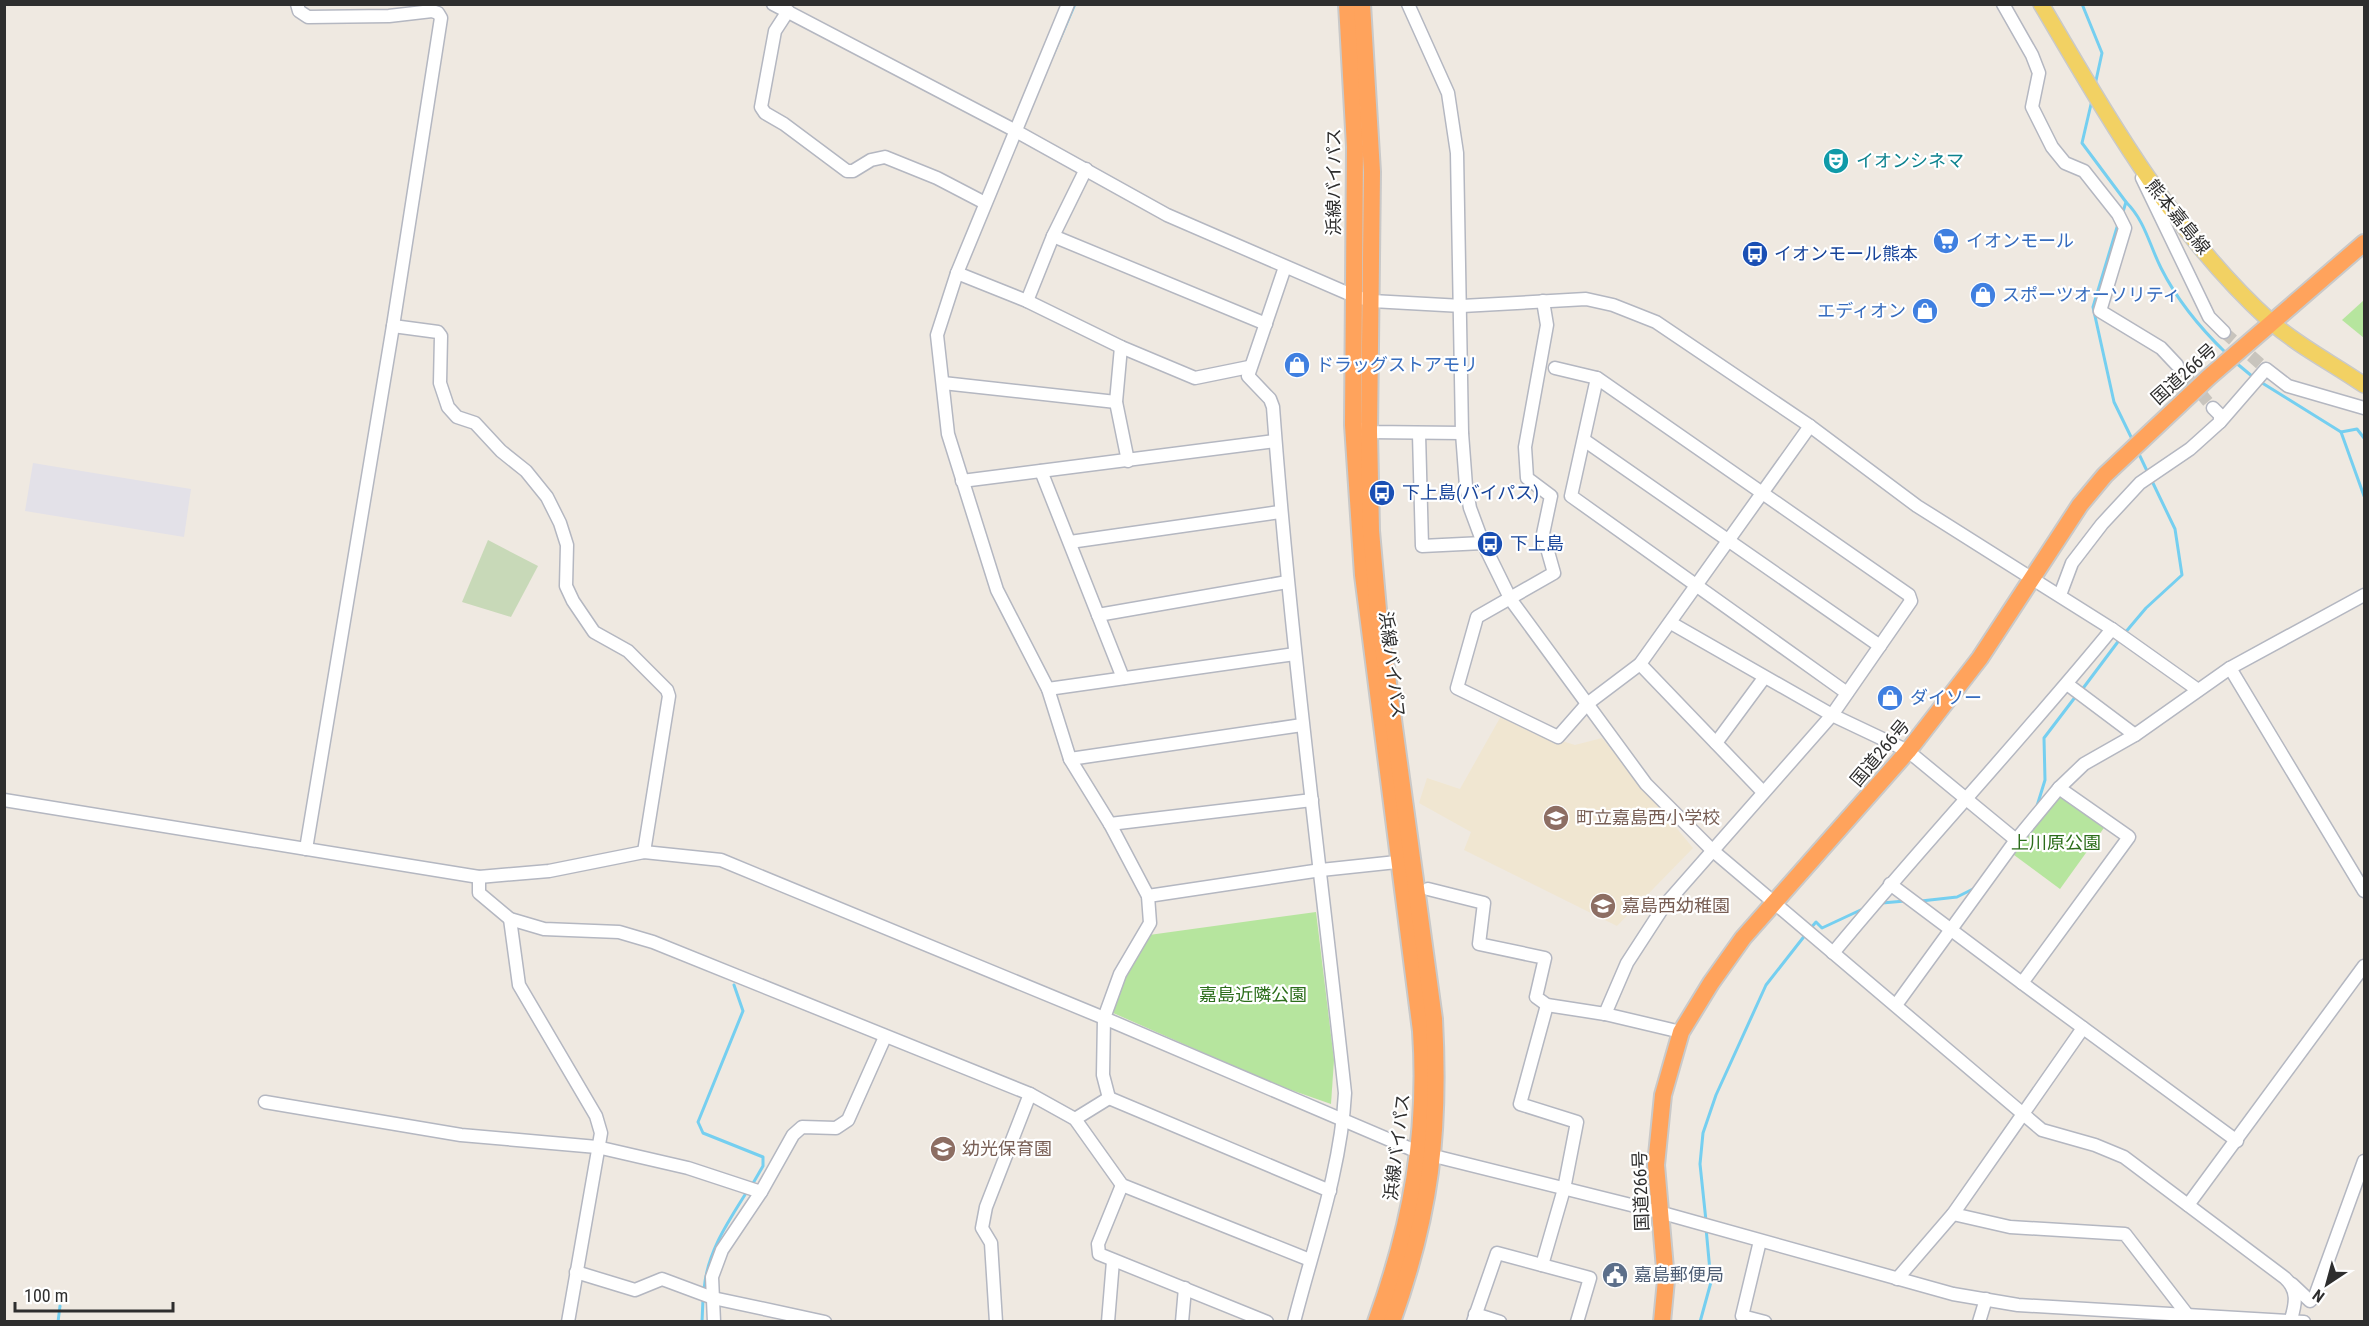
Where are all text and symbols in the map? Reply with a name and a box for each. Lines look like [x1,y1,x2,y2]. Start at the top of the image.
street label: 浜線バイパス [1323,128,1344,236]
theatre icon: イオンシネマ [1821,146,1851,176]
place label: イオンシネマ [1856,150,1964,171]
street label: 熊本嘉島線 [2142,175,2215,258]
supermarket icon: イオンモール [1931,226,1961,256]
place label: イオンモール [1966,230,2074,251]
bus stop icon: イオンモール熊本 [1740,239,1770,269]
place label: イオンモール熊本 [1774,243,1918,264]
shop icon: スポーツオーソリティ [1968,280,1998,310]
place label: スポーツオーソリティ [2002,284,2181,305]
shop icon: エディオン [1910,296,1940,326]
place label: エディオン [1817,300,1906,321]
street label: 国道266号 [2147,339,2221,408]
shop icon: ドラッグストアモリ [1282,350,1312,380]
place label: ドラッグストアモリ [1316,354,1478,375]
bus stop icon: 下上島(バイパス) [1367,478,1397,508]
place label: 下上島(バイパス) [1402,482,1539,504]
bus stop icon: 下上島 [1475,529,1505,559]
place label: 下上島 [1510,533,1564,554]
street label: 浜線バイパス [1376,610,1409,720]
shop icon: ダイソー [1875,683,1905,713]
place label: ダイソー [1910,687,1982,708]
street label: 国道266号 [1846,715,1914,790]
school or university icon: 町立嘉島西小学校 [1541,803,1571,833]
place label: 町立嘉島西小学校 [1576,807,1720,828]
park label: 上川原公園 [2011,832,2101,853]
school or university icon: 嘉島西幼稚園 [1588,891,1618,921]
place label: 嘉島西幼稚園 [1622,895,1730,916]
park label: 嘉島近隣公園 [1199,984,1307,1005]
street label: 浜線バイパス [1380,1092,1413,1202]
school or university icon: 幼光保育園 [928,1134,958,1164]
place label: 幼光保育園 [962,1138,1052,1159]
street label: 国道266号 [1629,1150,1652,1232]
north arrow [2297,1254,2357,1314]
public building icon: 嘉島郵便局 [1600,1260,1630,1290]
place label: 嘉島郵便局 [1634,1264,1724,1285]
scale bar [15,1275,172,1313]
text: 100 m [24,1285,68,1306]
text: N [2309,1285,2328,1306]

